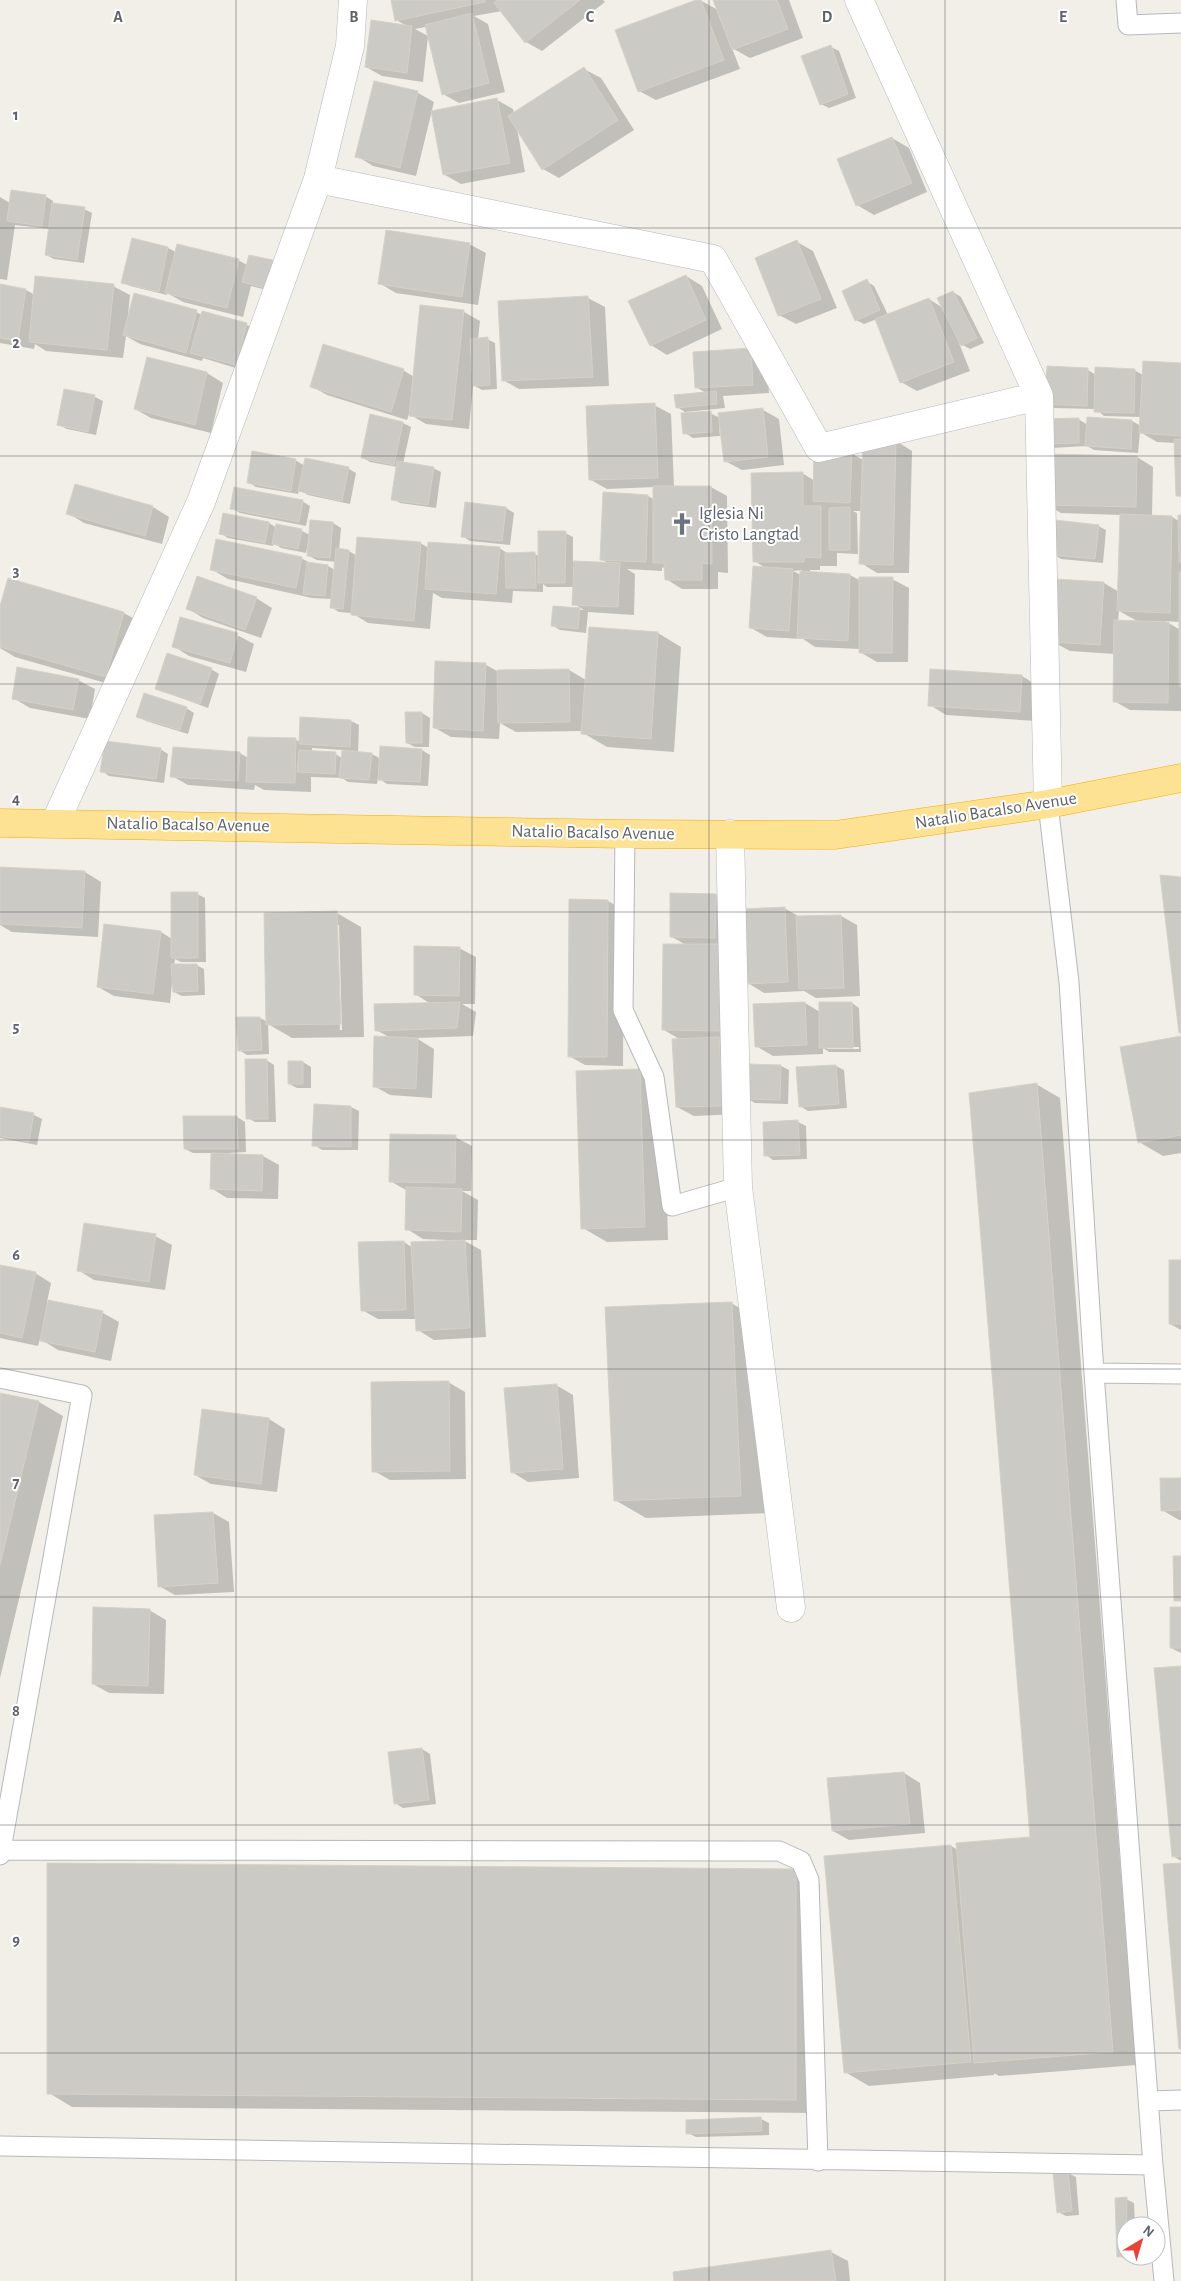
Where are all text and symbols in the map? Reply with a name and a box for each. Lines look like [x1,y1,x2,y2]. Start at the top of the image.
text: A [113,9,123,25]
text: B [349,9,359,25]
text: C [586,9,595,25]
text: D [822,9,833,25]
text: E [1059,9,1067,25]
text: 1 [13,107,19,123]
text: 2 [12,335,20,351]
place label: Iglesia Ni Cristo Langtad [699,505,799,544]
church icon: Iglesia Ni Cristo Langtad [669,511,695,537]
text: 3 [13,563,20,579]
street label: Natalio Bacalso Avenue [914,789,1078,833]
text: 4 [12,791,20,807]
street label: Natalio Bacalso Avenue [106,815,270,835]
street label: Natalio Bacalso Avenue [511,823,675,843]
text: 5 [13,1019,20,1035]
text: 6 [12,1247,20,1263]
text: 7 [13,1475,20,1491]
text: 8 [12,1703,20,1719]
text: 9 [12,1932,20,1948]
north arrow [1116,2216,1166,2266]
text: N [1140,2223,1157,2240]

